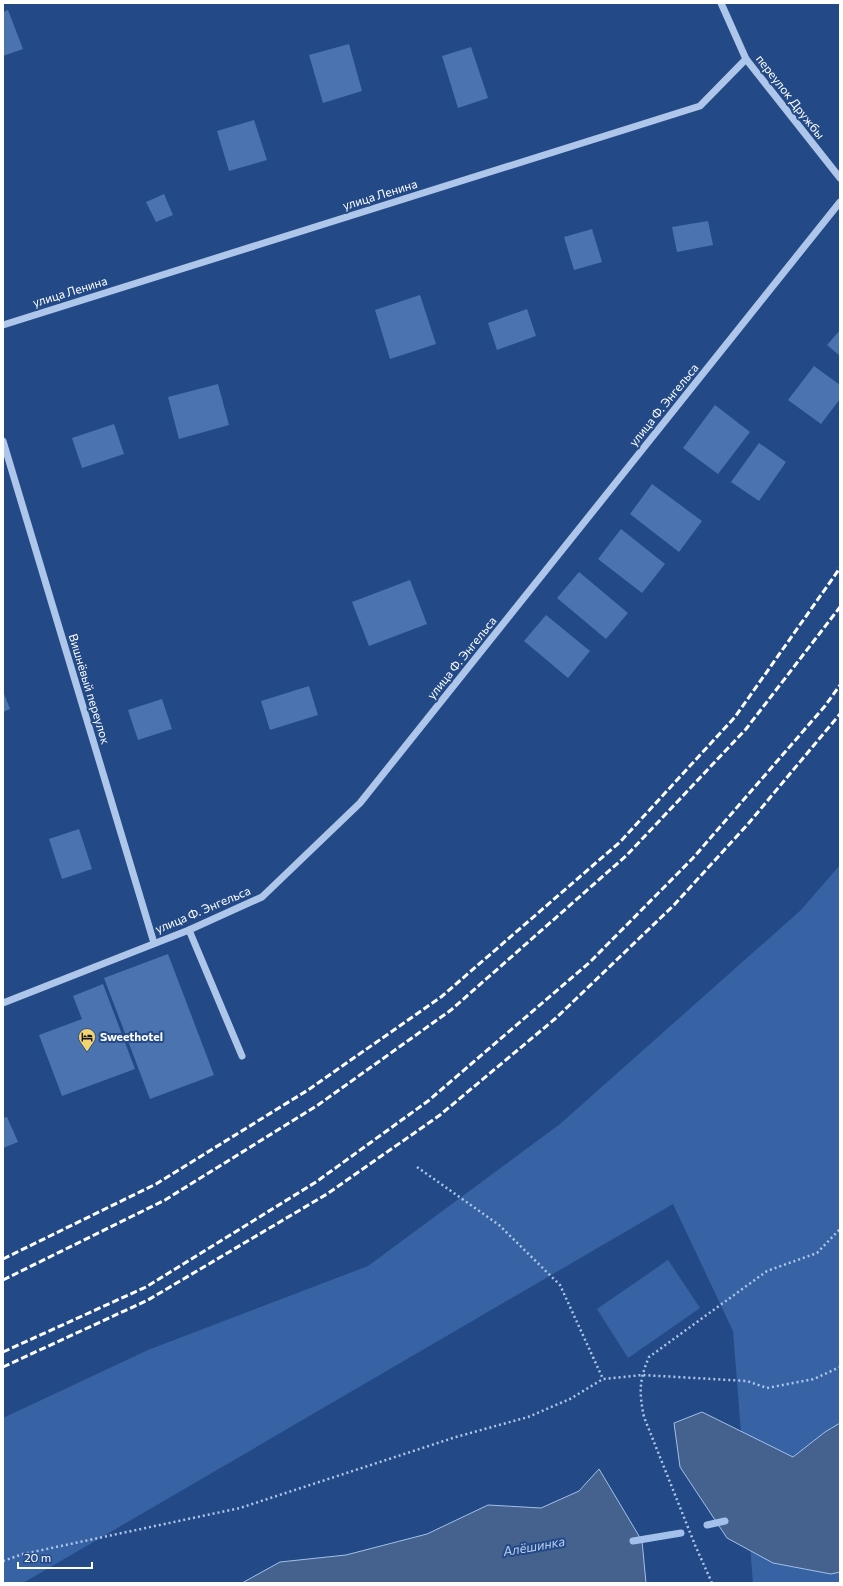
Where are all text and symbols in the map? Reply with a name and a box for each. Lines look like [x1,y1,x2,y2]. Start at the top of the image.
street label: переулок Дружбы [754,52,828,141]
street label: улица Ленина [341,176,419,212]
street label: улица Ленина [31,273,109,309]
street label: улица Ф. Энгельса [626,360,701,448]
street label: улица Ф. Энгельса [424,613,499,701]
street label: Вишнёвый переулок [66,632,114,746]
street label: улица Ф. Энгельса [153,883,252,935]
hotel icon: Sweethotel [77,1027,97,1052]
place label: Sweethotel [100,1029,163,1043]
water label: Алёшинка [501,1533,567,1559]
scale bar [18,1544,92,1570]
text: 20 m [24,1550,51,1564]

